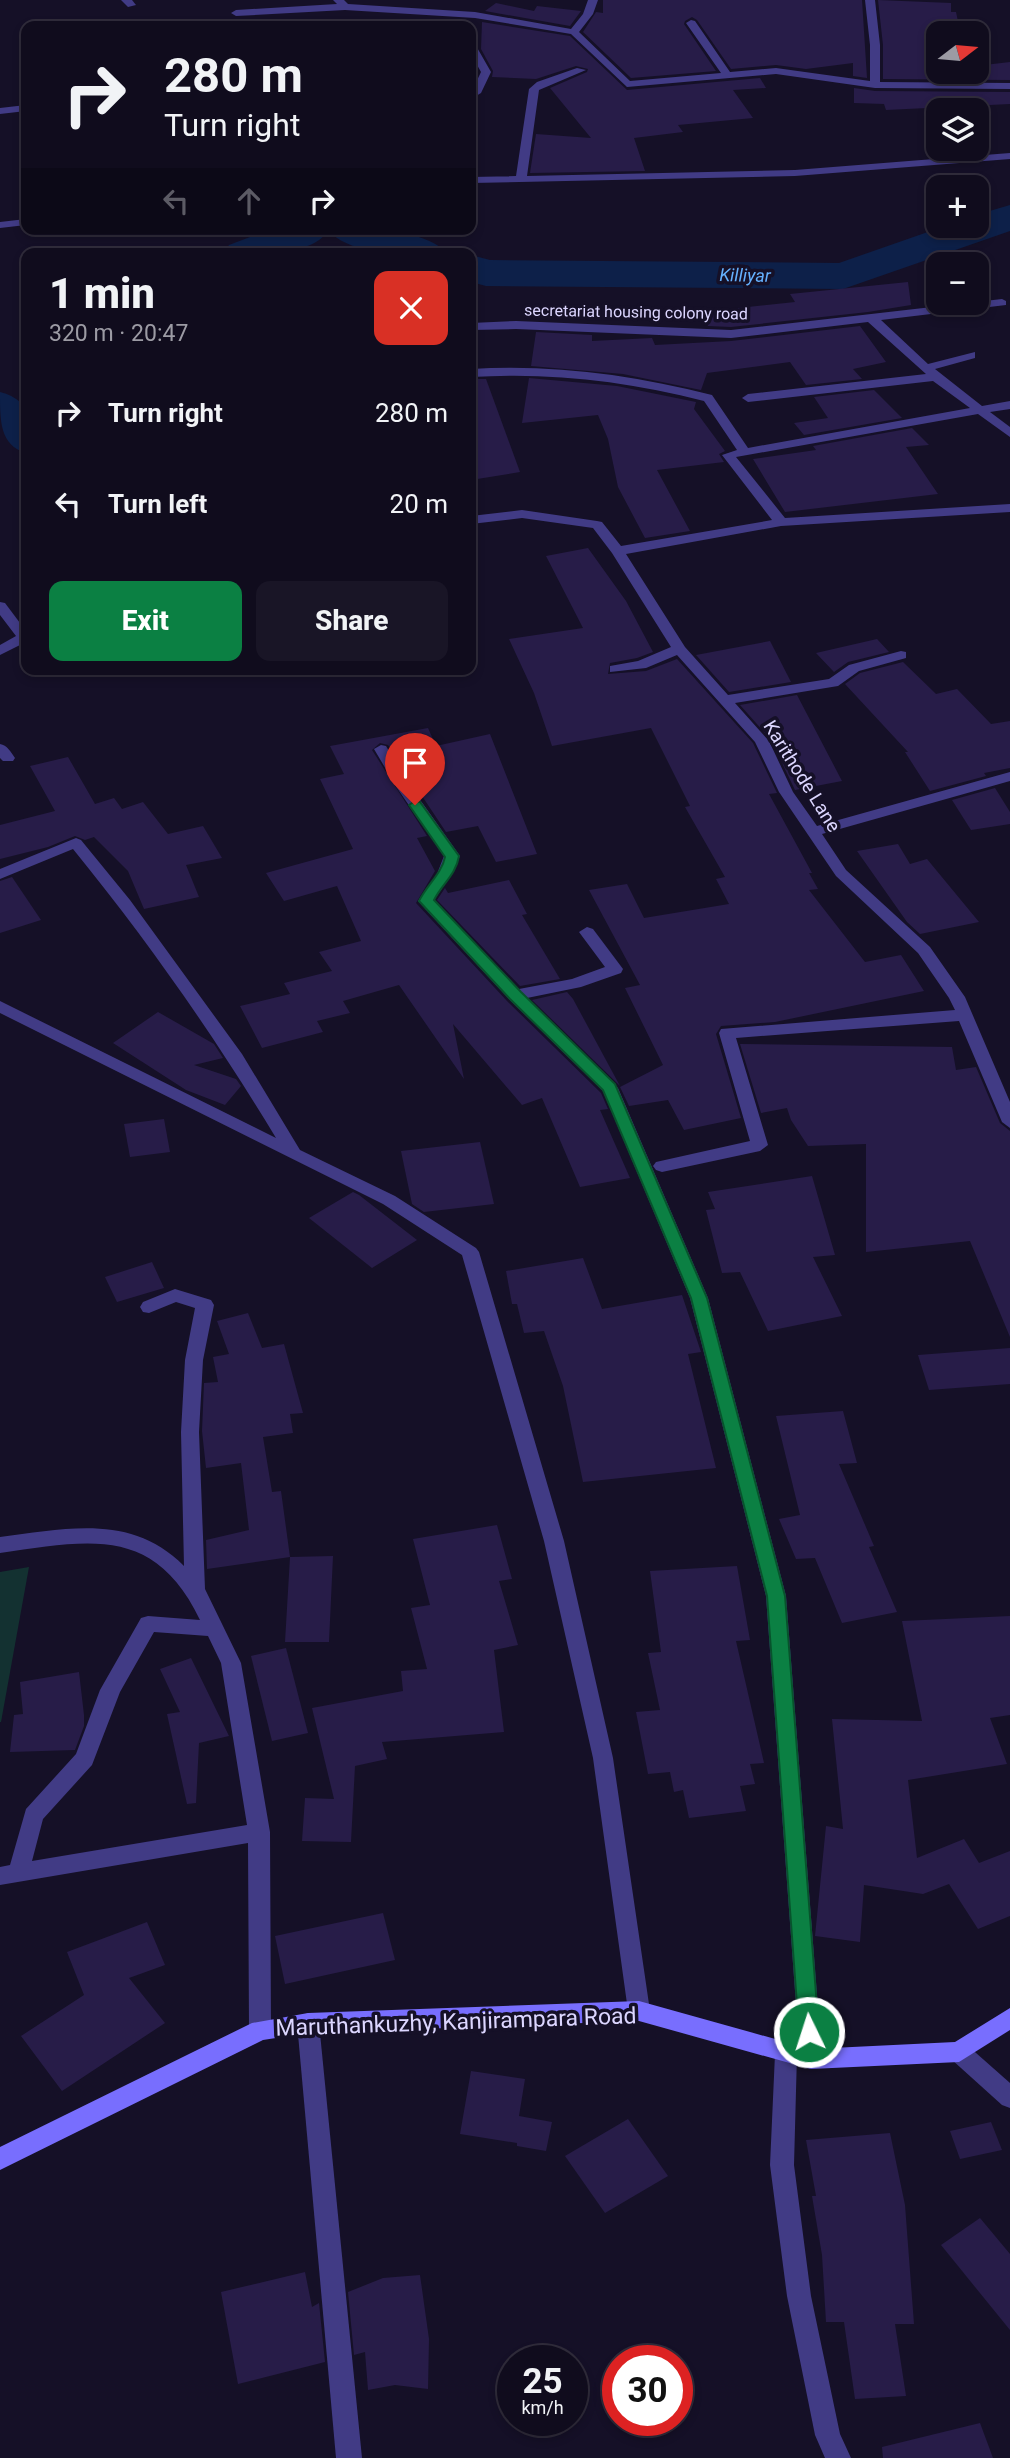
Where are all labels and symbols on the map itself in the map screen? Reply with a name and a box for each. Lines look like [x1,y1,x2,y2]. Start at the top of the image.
north arrow [926,21,989,84]
water label: Killiyar [719,264,772,286]
street label: secretariat housing colony road [524,301,748,323]
street label: Karithode Lane [758,716,846,836]
pin [385,733,445,805]
position arrow [772,1995,846,2069]
street label: Maruthankuzhy, Kanjirampara Road [275,2002,637,2042]
speed limit sign: 30 [602,2345,693,2436]

